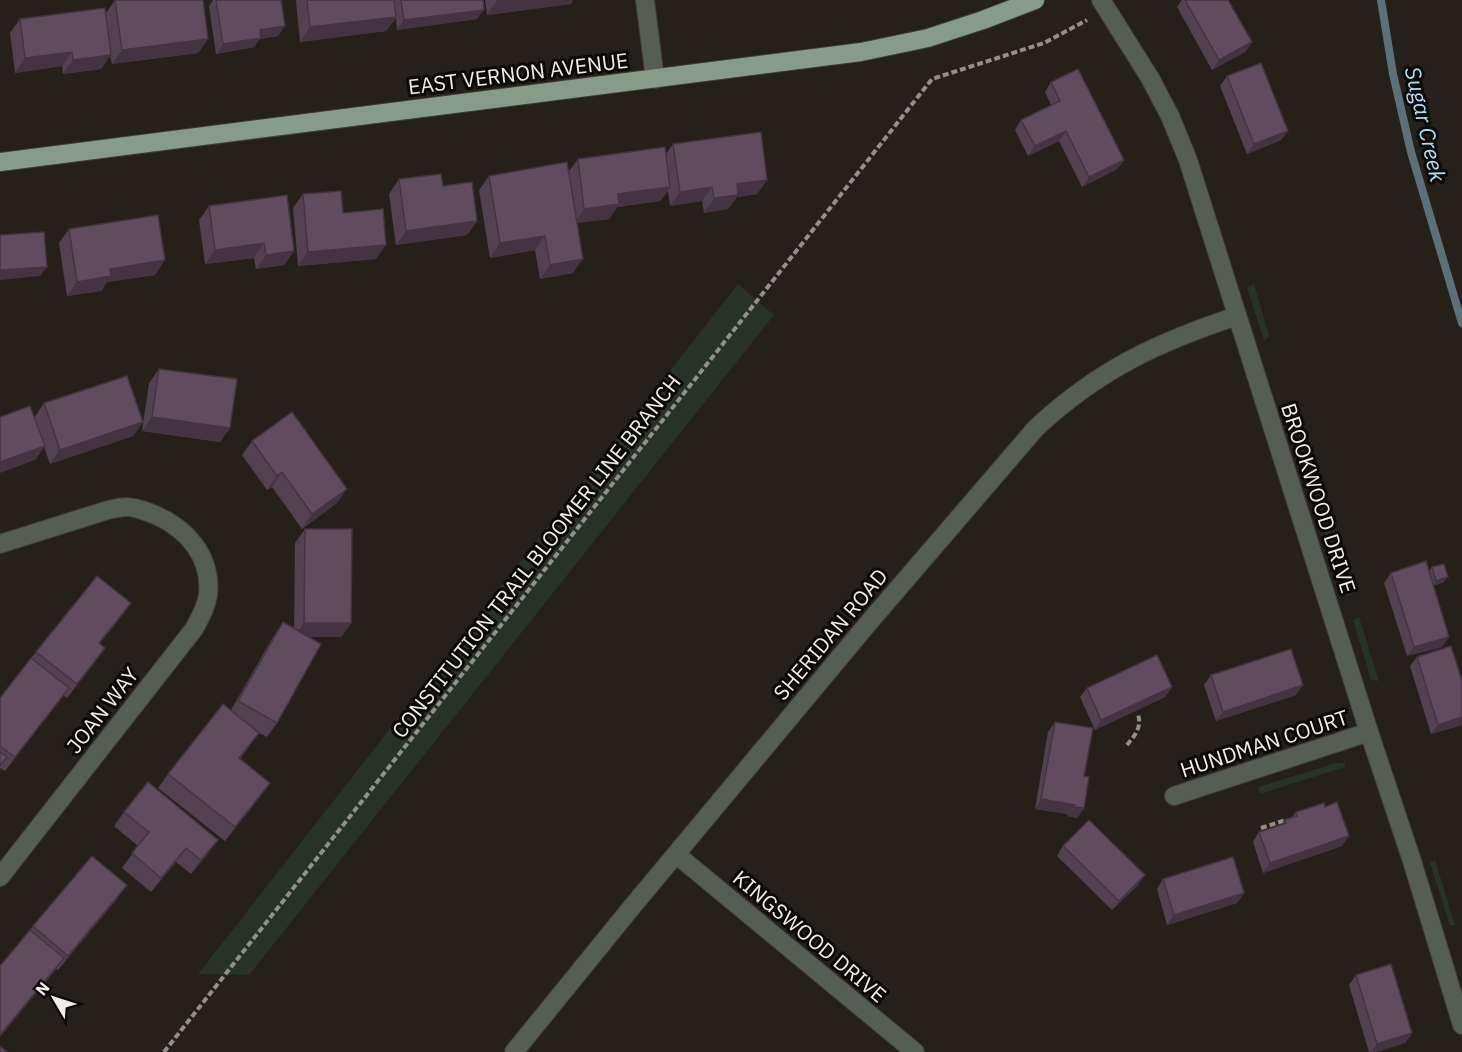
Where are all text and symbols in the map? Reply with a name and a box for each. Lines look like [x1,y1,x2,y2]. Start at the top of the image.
street label: EAST VERNON AVENUE [406,46,630,100]
water label: Sugar Creek [1399,64,1453,185]
street label: CONSTITUTION TRAIL BLOOMER LINE BRANCH [385,369,687,743]
street label: BROOKWOOD DRIVE [1275,399,1363,597]
street label: SHERIDAN ROAD [767,562,893,706]
street label: JOAN WAY [60,661,145,759]
street label: HUNDMAN COURT [1176,703,1352,783]
street label: KINGSWOOD DRIVE [728,864,892,1008]
north arrow [24,968,84,1028]
text: N [31,978,54,999]

